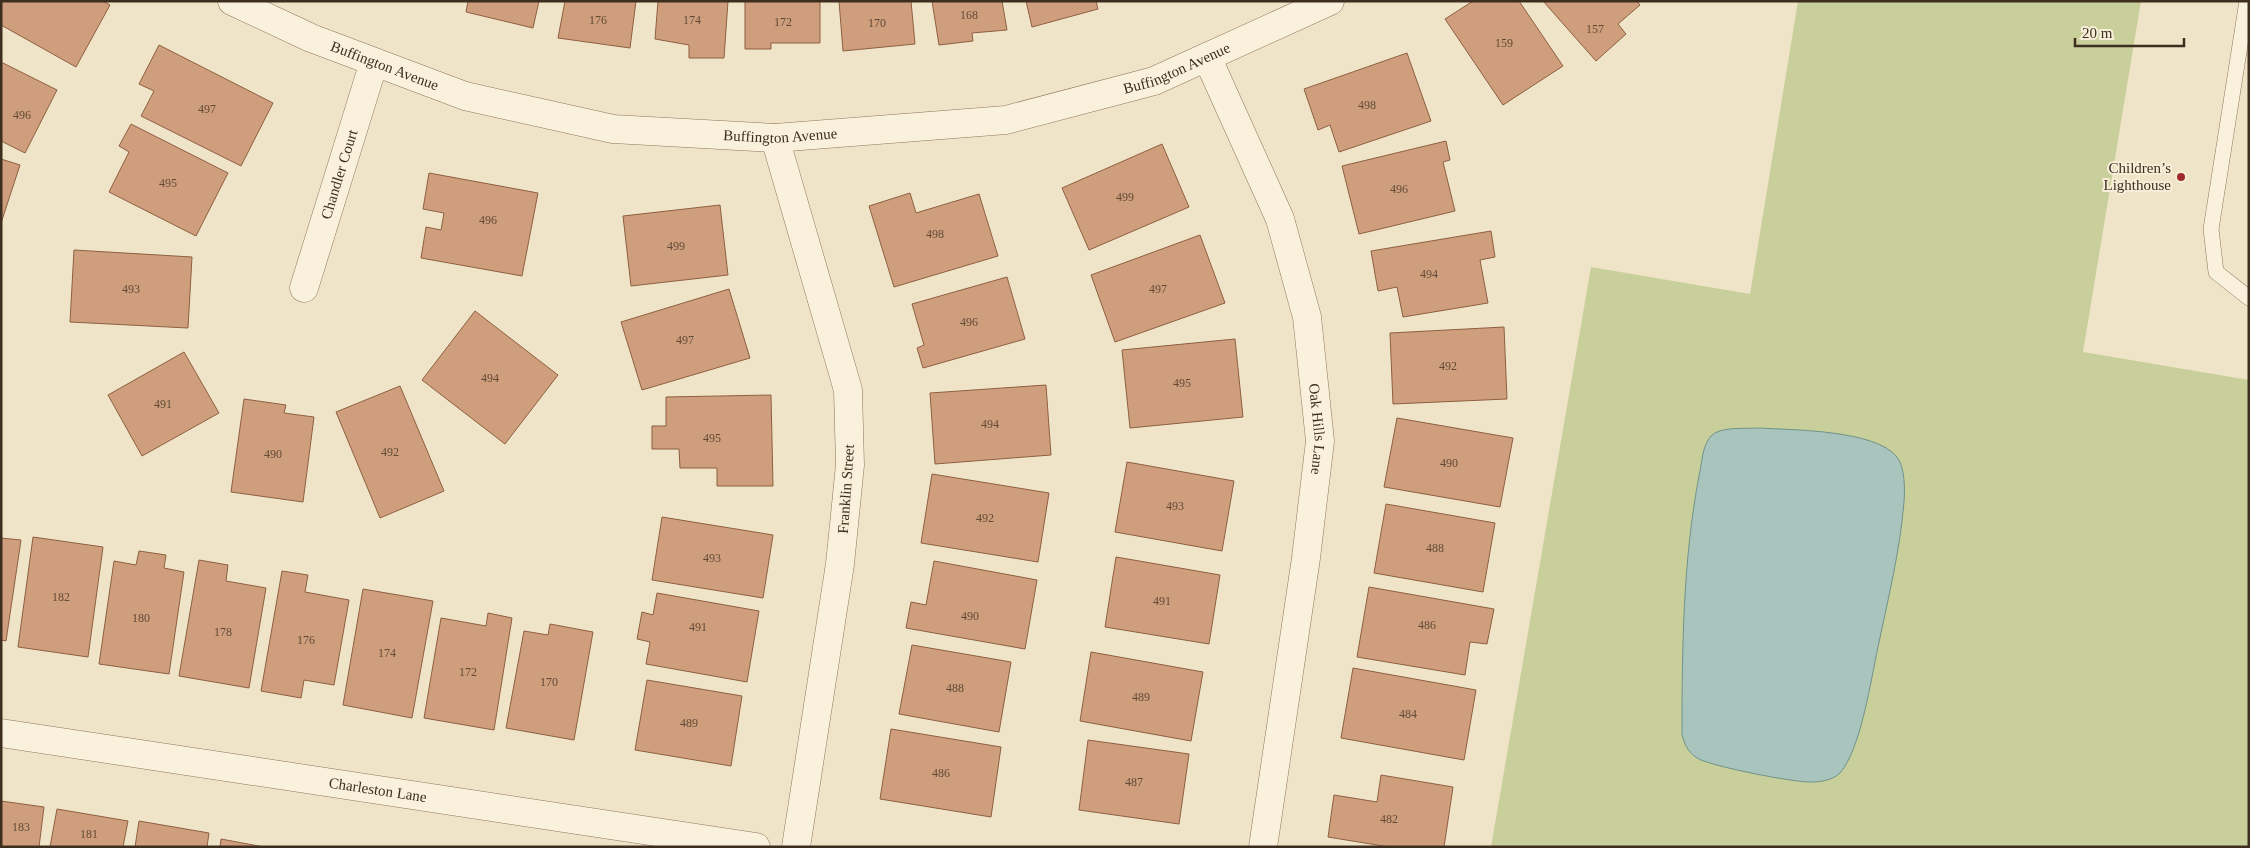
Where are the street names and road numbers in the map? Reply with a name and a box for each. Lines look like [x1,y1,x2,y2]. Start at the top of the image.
street label: Buffington Avenue [328,38,441,93]
street label: Buffington Avenue [1122,39,1233,97]
street label: Buffington Avenue [723,125,838,146]
street label: Chandler Court [318,127,361,221]
street label: Oak Hills Lane [1306,383,1328,476]
street label: Franklin Street [835,443,857,534]
street label: Charleston Lane [328,775,428,805]

